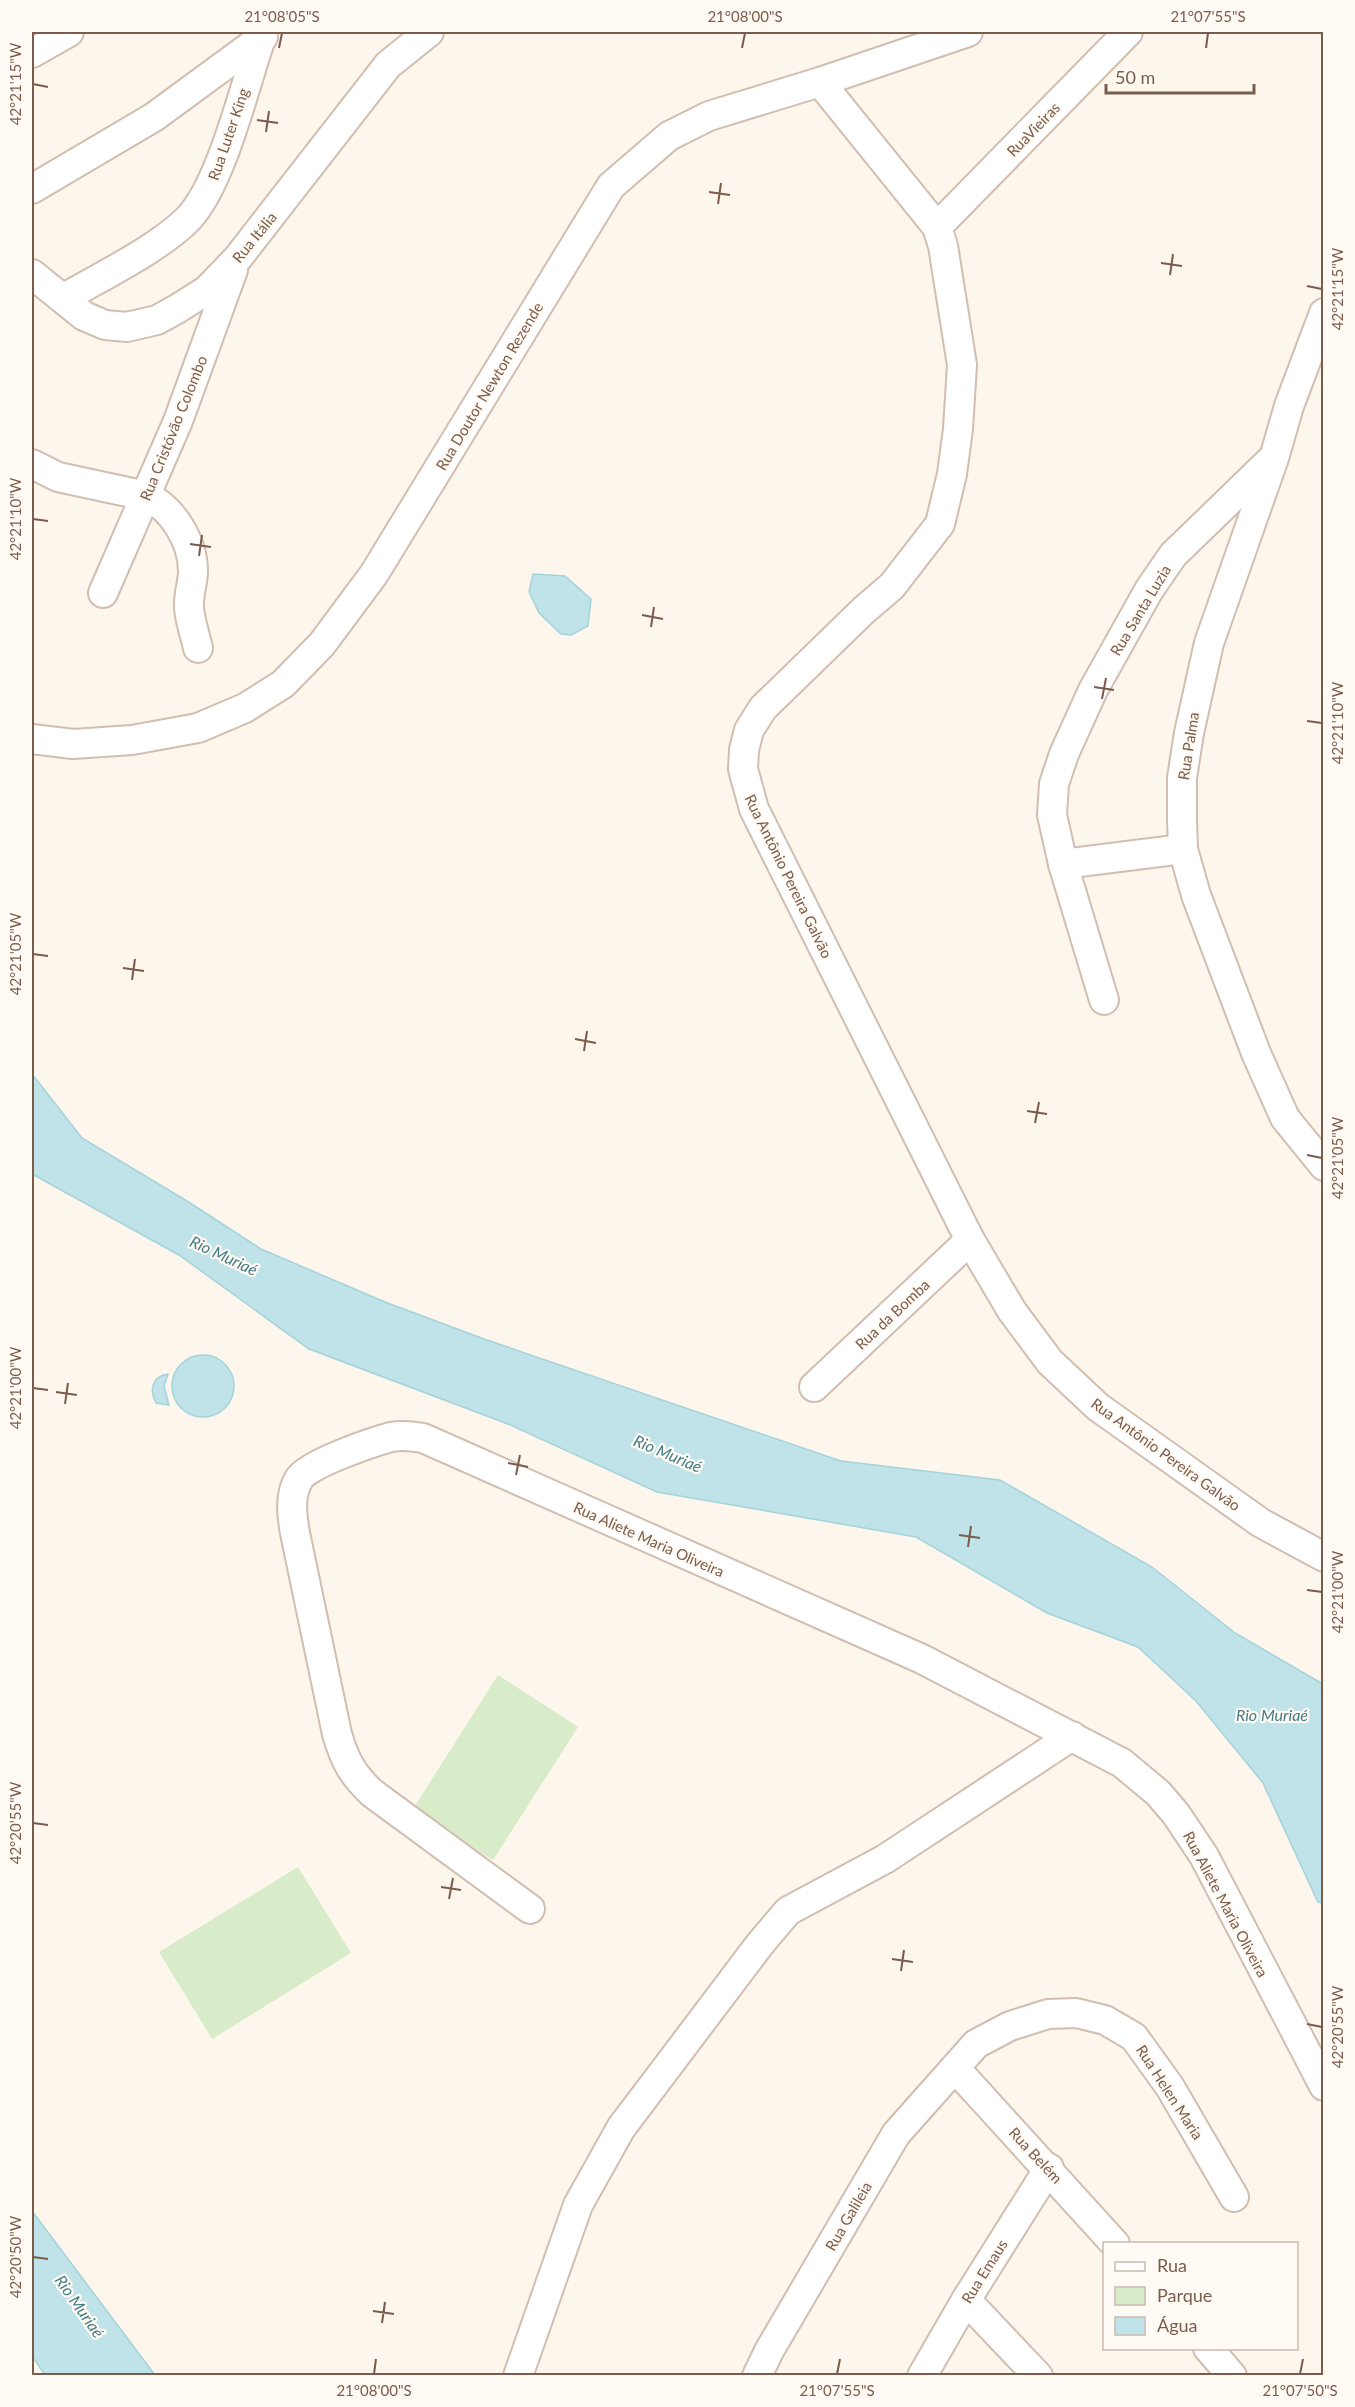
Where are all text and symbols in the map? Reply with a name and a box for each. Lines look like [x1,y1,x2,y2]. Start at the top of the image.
text: 21°08'05"S [244,7,320,25]
text: 21°08'00"S [707,7,783,25]
text: 21°07'55"S [1170,7,1246,25]
text: 42°21'15"W [6,42,24,125]
scale bar [1106,57,1254,95]
text: 50 m [1115,66,1155,88]
street label: Rua Luter King [204,85,252,182]
street label: RuaVieiras [1003,98,1063,160]
street label: Rua Itália [228,208,280,266]
text: 42°21'15"W [1328,247,1346,330]
street label: Rua Doutor Newton Rezende [432,299,546,473]
street label: Rua Cristóvão Colombo [136,353,210,503]
text: 42°21'10"W [6,477,24,560]
street label: Rua Santa Luzia [1106,561,1174,659]
text: 42°21'10"W [1328,681,1346,764]
street label: Rua Palma [1174,711,1202,781]
street label: Rua Antônio Pereira Galvão [741,791,837,961]
text: 42°21'05"W [6,912,24,995]
text: 42°21'05"W [1328,1116,1346,1199]
water label: Rio Muriaé [187,1231,261,1279]
street label: Rua da Bomba [851,1275,933,1353]
text: 42°21'00"W [6,1346,24,1429]
street label: Rua Antônio Pereira Galvão [1088,1394,1244,1514]
water label: Rio Muriaé [631,1430,705,1476]
street label: Rua Aliete Maria Oliveira [571,1498,727,1580]
text: 42°21'00"W [1328,1550,1346,1633]
water label: Rio Muriaé [1236,1705,1308,1724]
text: 42°20'55"W [6,1781,24,1864]
street label: Rua Aliete Maria Oliveira [1180,1828,1272,1980]
text: 42°20'55"W [1328,1985,1346,2068]
street label: Rua Helen Maria [1133,2041,1207,2143]
street label: Rua Belém [1006,2123,1066,2187]
street label: Rua Galileia [821,2178,875,2254]
text: 42°20'50"W [6,2215,24,2298]
street label: Rua Emaus [957,2236,1011,2306]
legend [1103,2242,1298,2350]
text: Rua [1157,2254,1187,2276]
water label: Rio Muriaé [52,2271,109,2341]
text: Parque [1157,2284,1212,2306]
text: Água [1157,2314,1198,2336]
text: 21°08'00"S [336,2381,412,2399]
text: 21°07'55"S [799,2381,875,2399]
text: 21°07'50"S [1262,2381,1338,2399]

